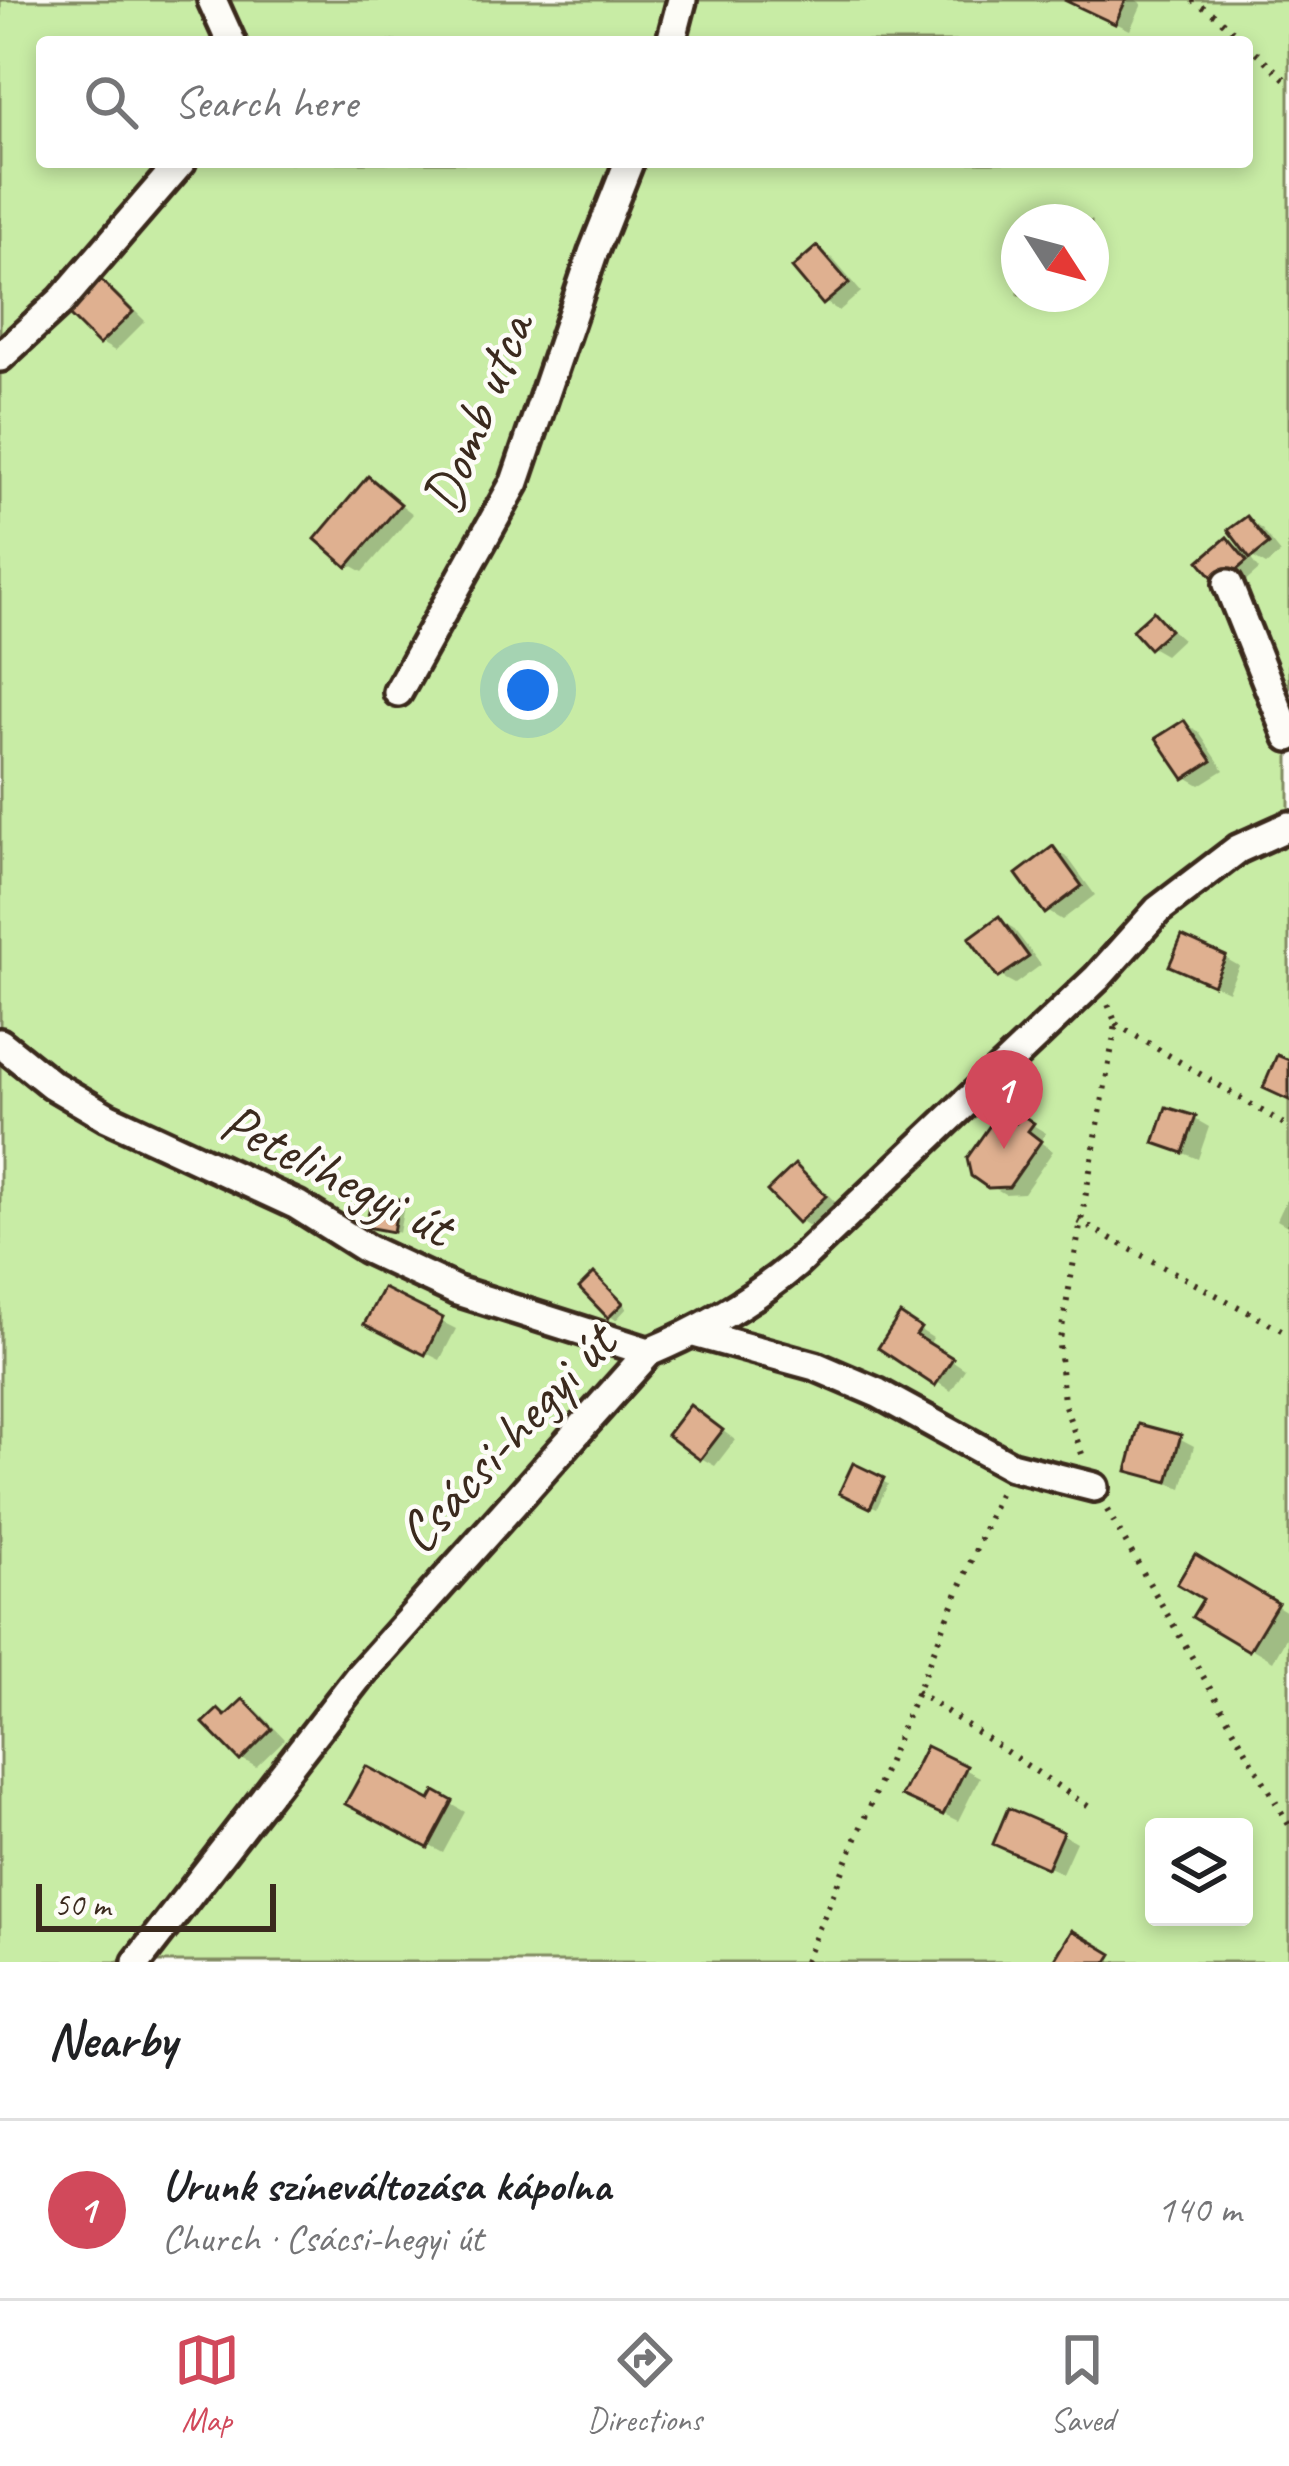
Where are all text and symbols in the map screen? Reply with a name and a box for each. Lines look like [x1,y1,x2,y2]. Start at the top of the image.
search box [36,36,1253,168]
icon: search [78,69,144,135]
text: Search here [174,74,357,131]
north arrow [1001,204,1109,312]
street label: Domb utca [405,299,551,523]
your location [498,660,558,720]
pin: 1 [965,1050,1043,1149]
street label: Petelihegyi út [209,1085,469,1265]
street label: Csácsi-hegyi út [381,1304,634,1568]
map controls [1145,1818,1253,1926]
button: layers [1145,1818,1253,1926]
scale bar [36,1878,276,1931]
text: 50 m [54,1884,110,1926]
text: Nearby [48,2008,176,2072]
text: Urunk színeváltozása kápolna [162,2157,611,2214]
text: 1 [78,2185,96,2234]
text: 140 m [1157,2185,1241,2234]
text: Church · Csácsi-hegyi út [162,2214,483,2263]
tab: Map [174,2327,240,2441]
tab: Directions [587,2327,702,2441]
tab: Saved [1049,2327,1115,2441]

